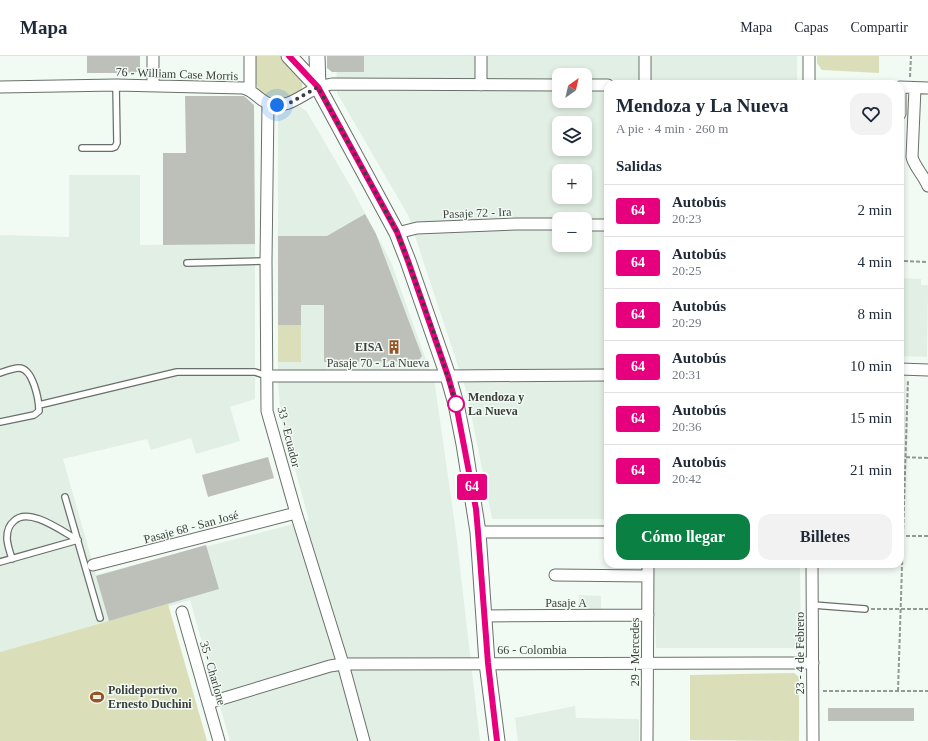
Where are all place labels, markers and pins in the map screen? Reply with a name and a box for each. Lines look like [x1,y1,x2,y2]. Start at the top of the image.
building icon: EISA [386,339,402,355]
place label: EISA [355,340,383,354]
place label: Mendoza y La Nueva [468,390,524,418]
marker: Mendoza y La Nueva [447,395,465,413]
place label: Polideportivo Ernesto Duchini [108,683,192,711]
sports icon: Polideportivo Ernesto Duchini [89,689,105,705]

